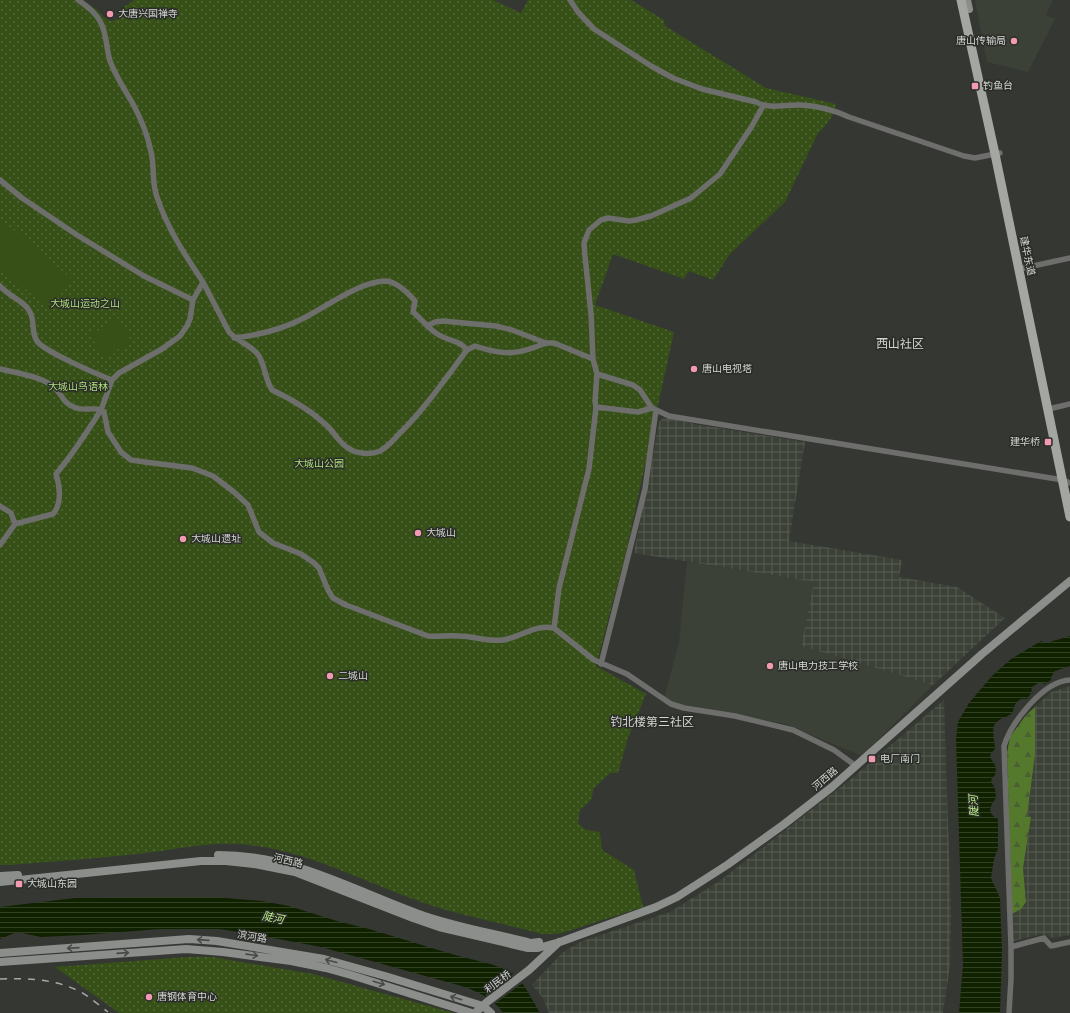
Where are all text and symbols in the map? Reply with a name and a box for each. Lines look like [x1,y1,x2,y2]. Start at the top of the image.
place label: 大唐兴国禅寺 [118,8,178,20]
marker: 大唐兴国禅寺 [105,9,115,19]
place label: 唐山传输局 [956,35,1006,47]
marker: 唐山传输局 [1009,36,1019,46]
place label: 钓鱼台 [983,80,1013,92]
marker: 钓鱼台 [970,81,980,91]
street label: 建华东道 [1017,235,1037,277]
park label: 大城山运动之山 [50,298,120,310]
district label: 西山社区 [876,337,924,351]
place label: 唐山电视塔 [702,363,752,375]
marker: 唐山电视塔 [689,364,699,374]
park label: 大城山鸟语林 [48,381,108,393]
place label: 建华桥 [1010,436,1040,448]
marker: 建华桥 [1043,437,1053,447]
park label: 大城山公园 [294,458,344,470]
place label: 大城山 [426,527,456,539]
marker: 大城山 [413,528,423,538]
place label: 大城山遗址 [191,533,241,545]
marker: 大城山遗址 [178,534,188,544]
place label: 唐山电力技工学校 [778,660,858,672]
marker: 唐山电力技工学校 [765,661,775,671]
place label: 二城山 [338,670,368,682]
marker: 二城山 [325,671,335,681]
district label: 钓北楼第三社区 [610,715,694,729]
place label: 电厂南门 [880,753,920,765]
marker: 电厂南门 [867,754,877,764]
street label: 河西路 [810,765,840,793]
water label: 陡河 [967,793,981,817]
street label: 河西路 [272,852,304,870]
place label: 大城山东园 [27,878,77,890]
marker: 大城山东园 [14,879,24,889]
water label: 陡河 [261,910,287,927]
street label: 滨河路 [236,929,268,945]
one-way arrow [197,937,210,944]
one-way arrow [67,945,80,952]
one-way arrow [116,950,129,957]
one-way arrow [245,952,258,959]
one-way arrow [325,957,338,964]
street label: 利民桥 [482,968,514,996]
one-way arrow [372,980,385,987]
place label: 唐钢体育中心 [157,991,217,1003]
marker: 唐钢体育中心 [144,992,154,1002]
one-way arrow [449,994,462,1001]

